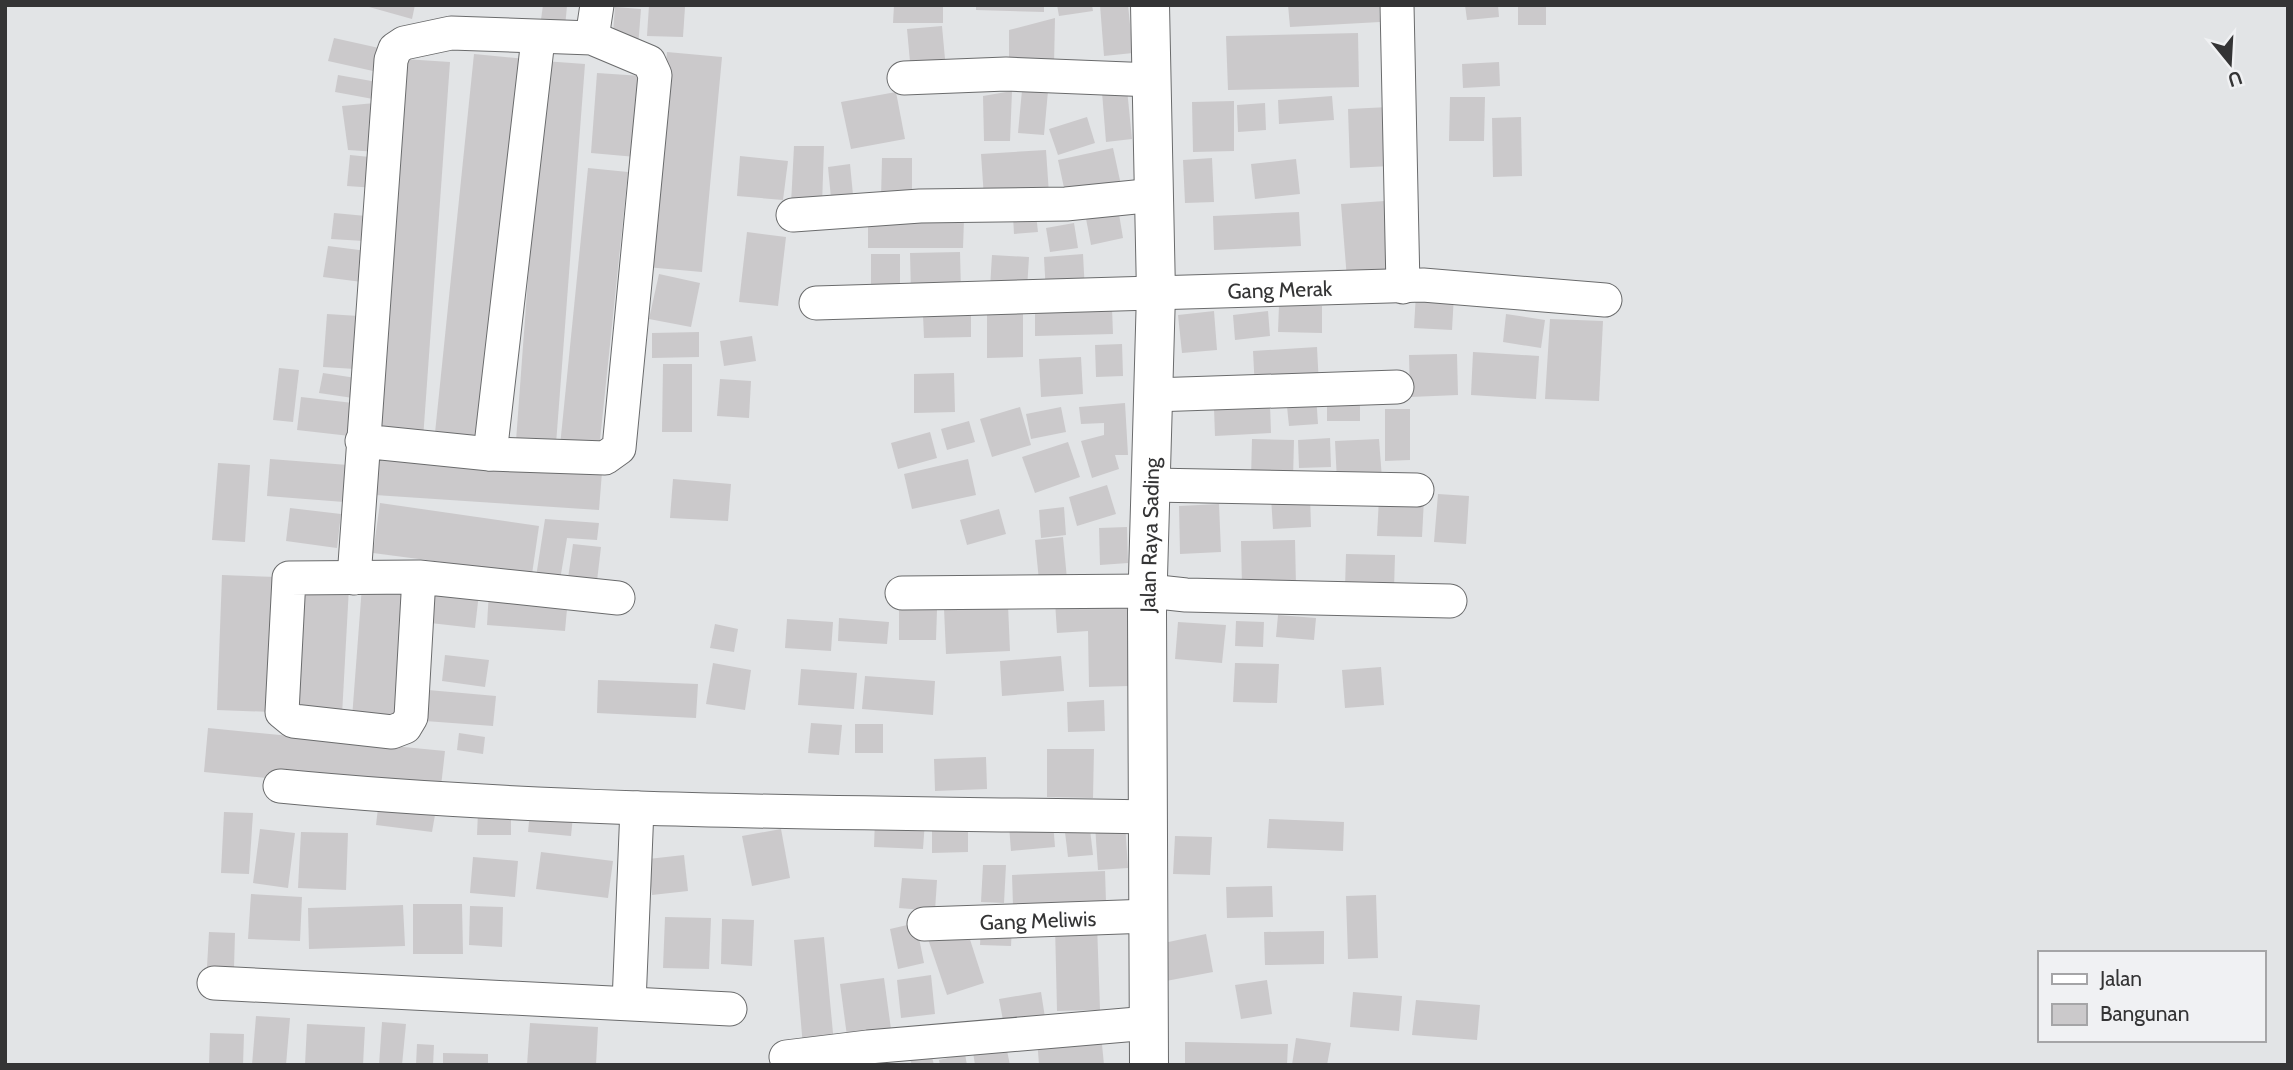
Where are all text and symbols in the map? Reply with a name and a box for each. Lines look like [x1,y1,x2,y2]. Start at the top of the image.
north arrow [2195,28,2265,98]
text: U [2225,66,2245,92]
street label: Gang Merak [1227,275,1333,303]
street label: Jalan Raya Sading [1134,457,1164,614]
street label: Gang Meliwis [979,905,1097,935]
legend [2038,951,2265,1042]
text: Jalan [2099,966,2142,991]
text: Bangunan [2100,1001,2189,1026]

